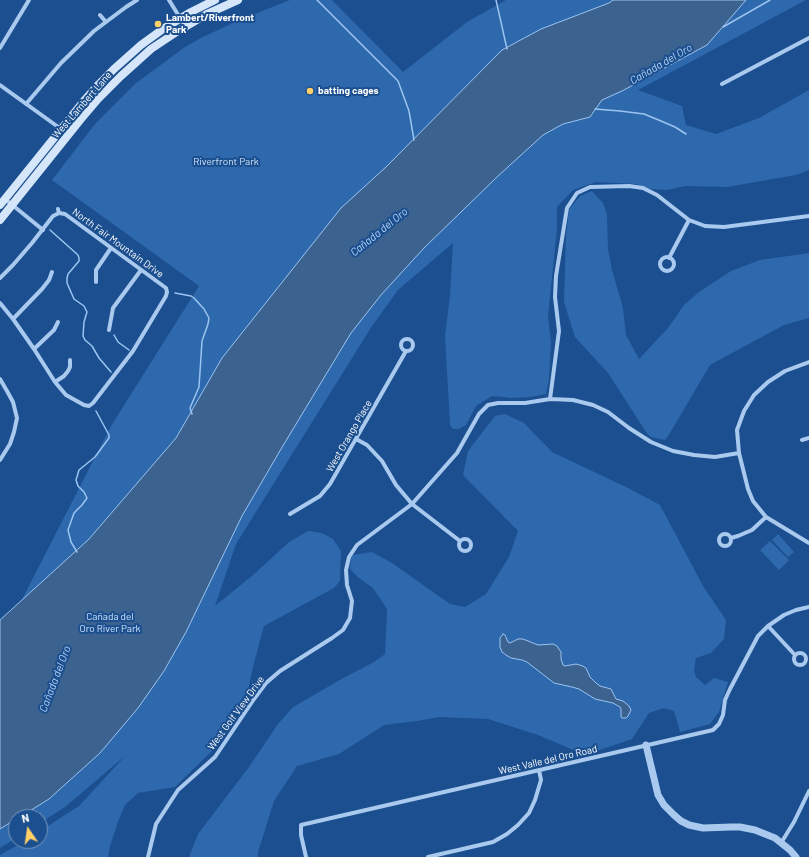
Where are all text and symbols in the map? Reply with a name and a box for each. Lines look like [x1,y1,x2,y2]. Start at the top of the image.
place label: Lambert/Riverfront Park [166,12,254,36]
marker: Lambert/Riverfront Park [153,19,163,29]
water label: Cañada del Oro [627,41,695,87]
street label: West Lambert Lane [50,69,114,141]
place label: batting cages [318,85,379,97]
marker: batting cages [305,86,315,96]
park label: Riverfront Park [193,156,259,168]
water label: Cañada del Oro [348,205,410,259]
street label: North Fair Mountain Drive [70,206,166,280]
street label: West Orango Place [324,398,374,474]
park label: Cañada del Oro River Park [79,611,141,634]
water label: Cañada del Oro [36,644,74,714]
street label: West Golf View Drive [205,674,267,752]
street label: West Valle del Oro Road [498,743,598,777]
north arrow [8,809,48,849]
text: N [20,811,30,825]

